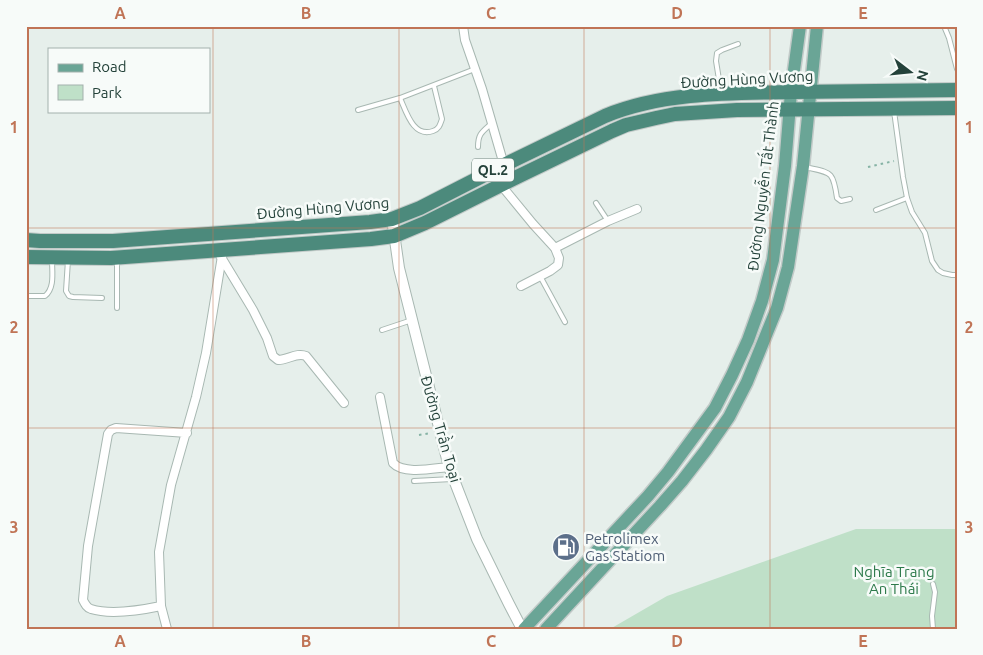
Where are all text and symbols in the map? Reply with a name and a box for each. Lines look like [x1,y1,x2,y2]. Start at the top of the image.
text: A [114,4,126,22]
text: B [301,4,311,22]
text: C [486,4,496,22]
text: D [671,4,683,22]
text: E [858,4,868,22]
legend [48,48,210,112]
north arrow [886,48,936,98]
text: Road [92,58,127,75]
street label: Đường Hùng Vương [680,67,814,91]
text: N [913,68,932,83]
text: Park [92,84,122,101]
street label: Đường Nguyễn Tất Thành [742,100,782,272]
text: 1 [9,118,19,136]
text: 1 [964,118,974,136]
road number: QL.2 [472,158,514,182]
street label: Đường Hùng Vương [256,194,390,222]
text: 2 [9,318,19,336]
text: 2 [964,318,974,336]
street label: Đường Trần Toại [418,373,466,484]
text: 3 [9,518,19,536]
text: 3 [964,518,974,536]
place label: Petrolimex Gas Statiom [585,530,665,564]
fuel station icon: Petrolimex Gas Statiom [551,532,581,562]
park label: Nghĩa Trang An Thái [853,563,935,597]
text: A [114,632,126,650]
text: B [301,632,311,650]
text: C [486,632,496,650]
text: D [671,632,683,650]
text: E [858,632,868,650]

